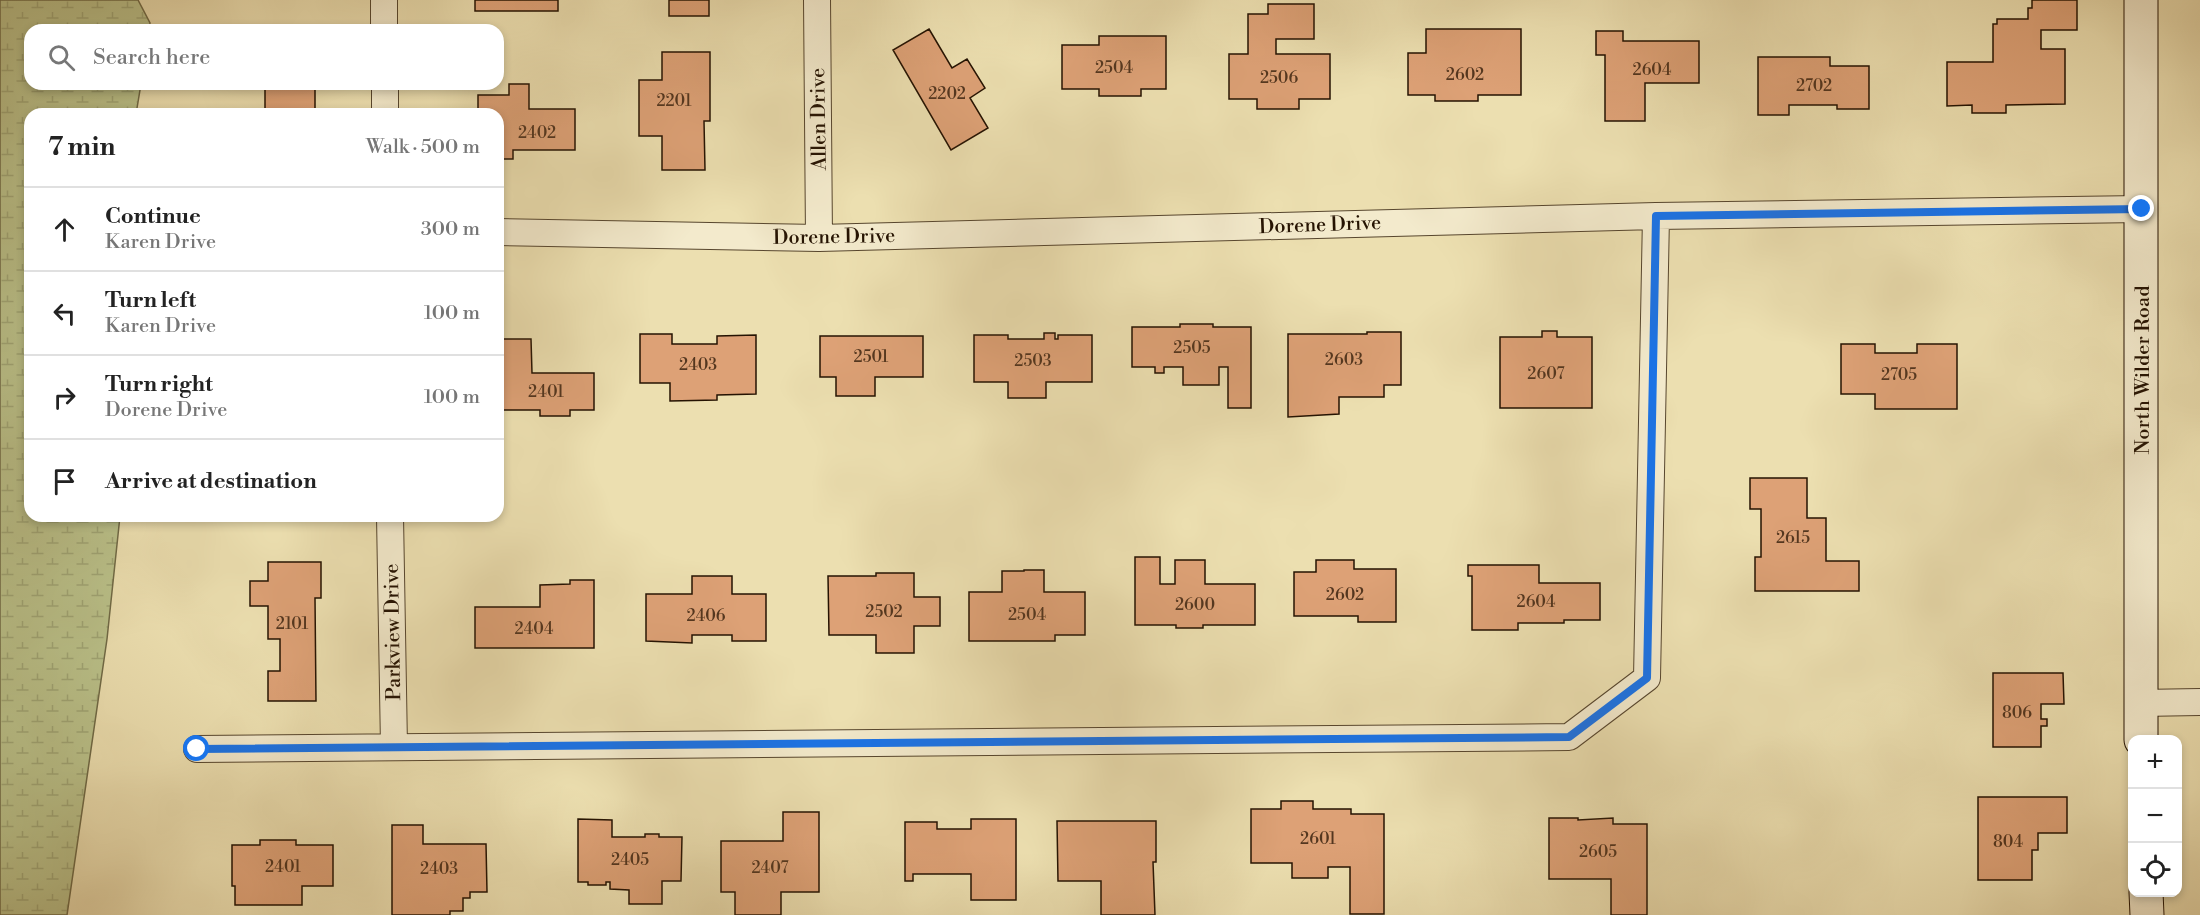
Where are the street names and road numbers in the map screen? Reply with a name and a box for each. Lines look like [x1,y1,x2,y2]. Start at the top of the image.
street label: Allen Drive [806,67,833,171]
street label: Dorene Drive [1258,211,1382,240]
street label: Dorene Drive [773,224,895,251]
street label: North Wilder Road [2131,285,2156,454]
street label: Parkview Drive [380,563,407,701]

